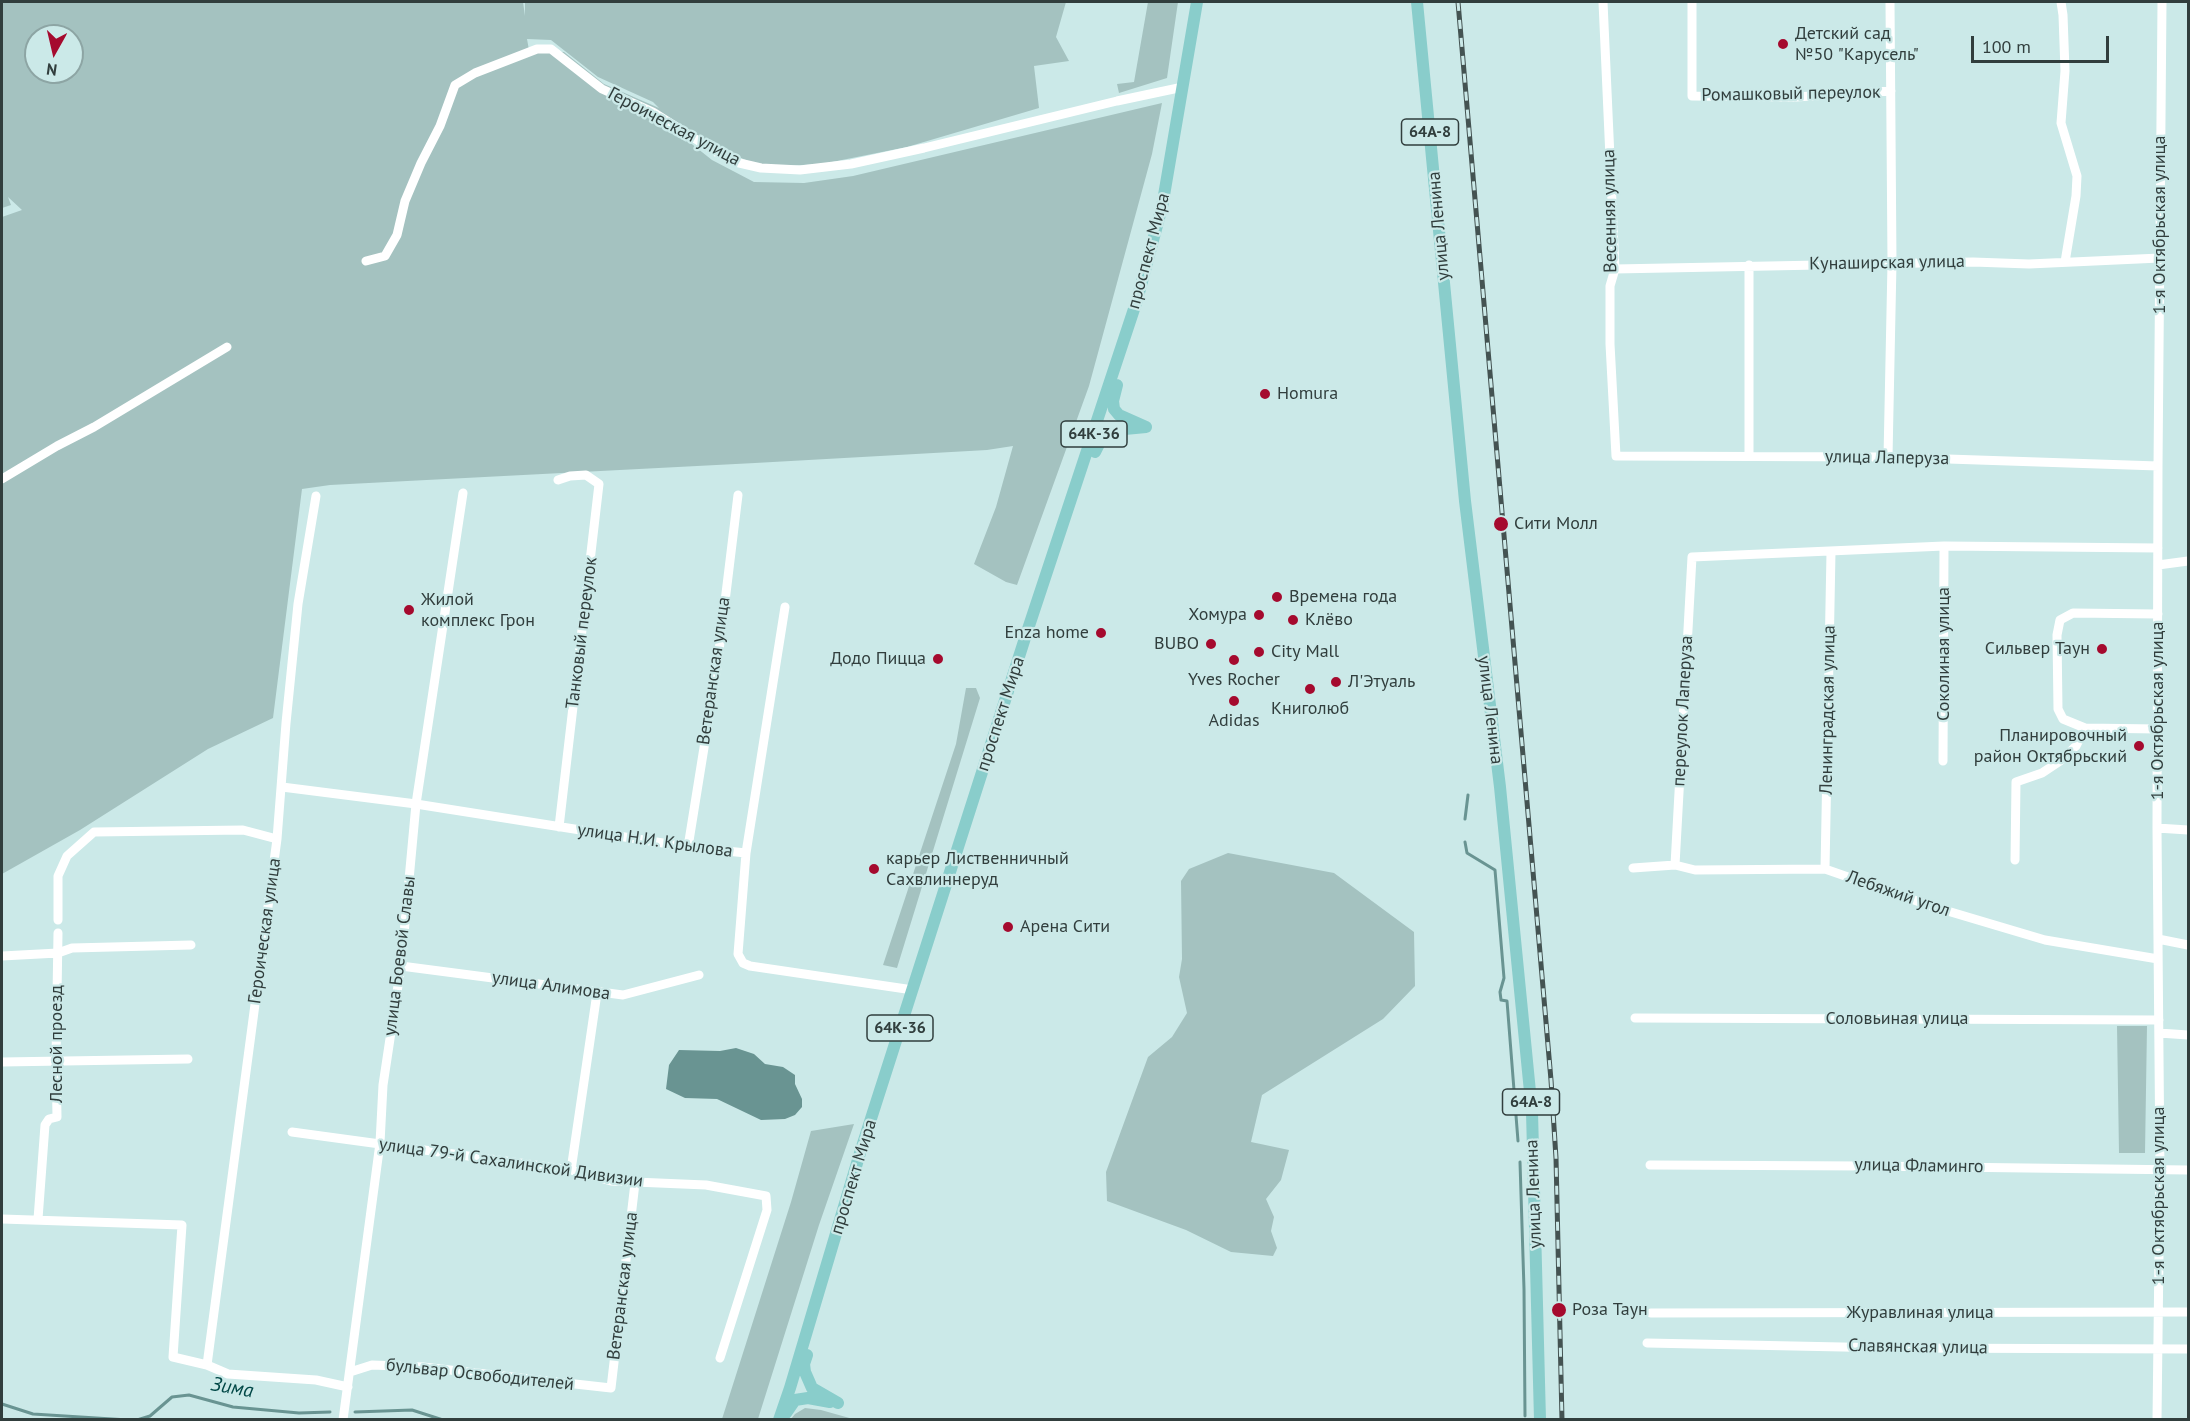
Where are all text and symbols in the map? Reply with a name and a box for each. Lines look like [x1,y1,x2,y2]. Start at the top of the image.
place label: Детский сад №50 "Карусель" [1795,23,1919,66]
north arrow [24,24,84,84]
scale bar [1974,24,2112,62]
text: 100 m [1982,35,2031,58]
marker: Детский сад №50 "Карусель" [1776,37,1790,51]
text: N [45,59,58,80]
street label: Ромашковый переулок [1701,82,1881,106]
street label: Героическая улица [604,83,744,171]
road number: 64А-8 [1402,119,1458,145]
street label: 1-я Октябрьская улица [2149,136,2171,314]
street label: Весенняя улица [1598,149,1622,273]
street label: улица Ленина [1423,171,1455,281]
street label: проспект Мира [1123,191,1175,311]
street label: Кунаширская улица [1809,251,1965,275]
place label: Homura [1277,383,1338,405]
marker: Homura [1258,387,1272,401]
road number: 64К-36 [1061,421,1127,447]
street label: улица Лаперуза [1825,446,1949,470]
place label: Сити Молл [1514,513,1598,535]
marker: Сити Молл [1492,515,1510,533]
street label: Танковый переулок [562,556,602,710]
place label: Времена года [1289,586,1397,608]
street label: Соколиная улица [1933,587,1955,721]
place label: Жилой комплекс Грон [421,589,535,632]
marker: Времена года [1270,590,1284,604]
street label: Ветеранская улица [693,596,735,746]
marker: Жилой комплекс Грон [402,603,416,617]
place label: Хомура [1188,604,1247,626]
marker: Хомура [1252,608,1266,622]
place label: Клёво [1305,609,1353,631]
marker: Клёво [1286,613,1300,627]
place label: Enza home [1004,622,1089,644]
street label: 1-я Октябрьская улица [2147,622,2169,800]
street label: Ленинградская улица [1816,625,1840,795]
marker: Enza home [1094,626,1108,640]
place label: BUBO [1154,633,1199,655]
street label: переулок Лаперуза [1668,635,1698,787]
marker: BUBO [1204,637,1218,651]
place label: Сильвер Таун [1985,638,2090,660]
place label: City Mall [1271,641,1339,663]
marker: Сильвер Таун [2095,642,2109,656]
marker: City Mall [1252,645,1266,659]
place label: Додо Пицца [830,648,926,670]
marker: Додо Пицца [931,652,945,666]
marker: Yves Rocher [1227,653,1241,667]
street label: проспект Мира [972,654,1030,774]
street label: улица Ленина [1473,654,1507,766]
place label: Yves Rocher [1188,669,1280,691]
place label: Л'Этуаль [1348,671,1415,693]
marker: Л'Этуаль [1329,675,1343,689]
marker: Книголюб [1303,682,1317,696]
marker: Adidas [1227,694,1241,708]
place label: Книголюб [1271,698,1349,720]
place label: Adidas [1208,710,1260,732]
place label: Планировочный район Октябрьский [1974,725,2127,768]
marker: Планировочный район Октябрьский [2132,739,2146,753]
street label: улица Н.И. Крылова [576,819,734,863]
place label: карьер Лиственничный Сахвлиннеруд [886,848,1069,890]
street label: Героическая улица [244,857,286,1005]
marker: карьер Лиственничный Сахвлиннеруд [867,862,881,876]
street label: Лебяжий угол [1843,866,1953,922]
street label: улица Боевой Славы [379,875,421,1037]
place label: Арена Сити [1020,916,1110,938]
marker: Арена Сити [1001,920,1015,934]
street label: улица Алимова [491,967,611,1005]
street label: Лесной проезд [46,985,68,1103]
street label: Соловьиная улица [1826,1008,1968,1030]
road number: 64К-36 [867,1015,933,1041]
road number: 64А-8 [1502,1089,1559,1115]
street label: 1-я Октябрьская улица [2148,1107,2170,1285]
street label: проспект Мира [826,1117,882,1237]
street label: улица 79-й Сахалинской Дивизии [378,1134,644,1192]
street label: улица Ленина [1521,1139,1547,1249]
street label: улица Фламинго [1854,1154,1984,1178]
street label: Ветеранская улица [603,1211,643,1361]
place label: Роза Таун [1572,1299,1648,1321]
marker: Роза Таун [1550,1301,1568,1319]
street label: Журавлиная улица [1846,1302,1994,1324]
street label: Славянская улица [1848,1335,1988,1359]
street label: бульвар Освободителей [385,1354,575,1396]
water label: Зима [209,1372,255,1404]

